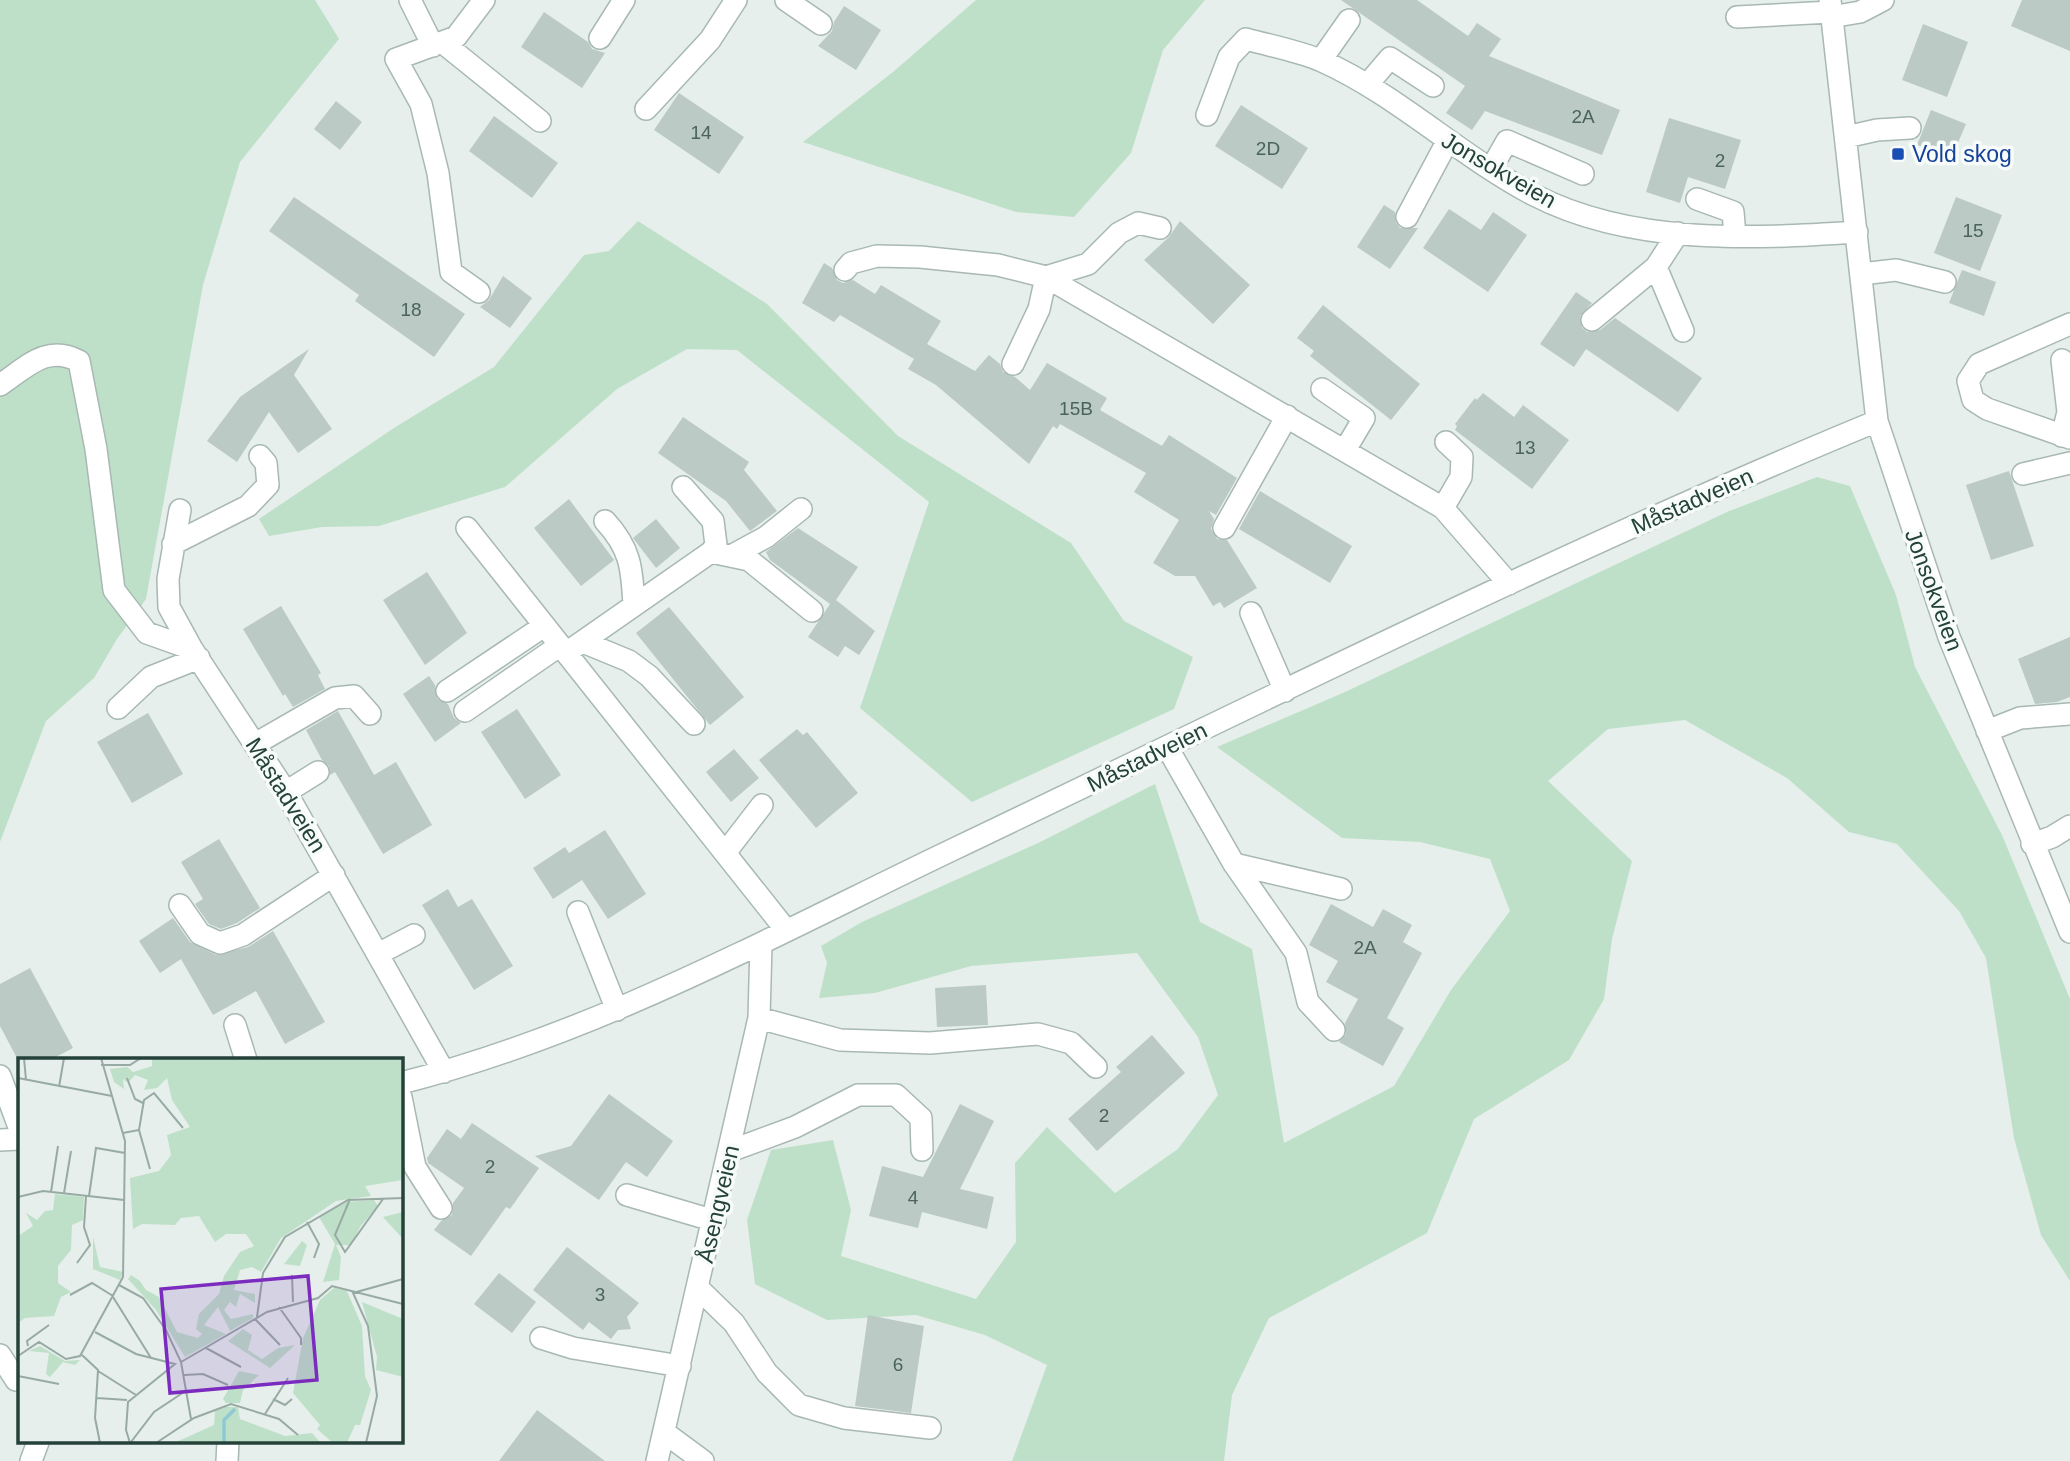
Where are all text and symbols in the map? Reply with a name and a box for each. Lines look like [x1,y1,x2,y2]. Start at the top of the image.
house number: 2A [1571,106,1595,127]
house number: 14 [690,122,712,143]
street label: Jonsokveien [1437,127,1561,213]
house number: 2D [1256,138,1280,159]
place label: Vold skog [1912,141,2012,167]
marker: Vold skog [1890,146,1906,162]
house number: 2 [1715,150,1725,171]
house number: 15 [1962,220,1984,241]
house number: 18 [400,299,422,320]
house number: 15B [1059,398,1093,419]
house number: 13 [1514,437,1536,458]
street label: Måstadveien [1627,463,1757,539]
street label: Jonsokveien [1900,525,1968,655]
street label: Måstadveien [1083,717,1211,797]
street label: Måstadveien [240,733,332,857]
house number: 2A [1353,937,1377,958]
inset map [18,1058,402,1444]
house number: 2 [1099,1105,1109,1126]
street label: Åsengveien [691,1142,744,1265]
house number: 2 [485,1156,495,1177]
house number: 4 [908,1187,919,1208]
house number: 3 [595,1284,605,1305]
house number: 6 [893,1354,903,1375]

